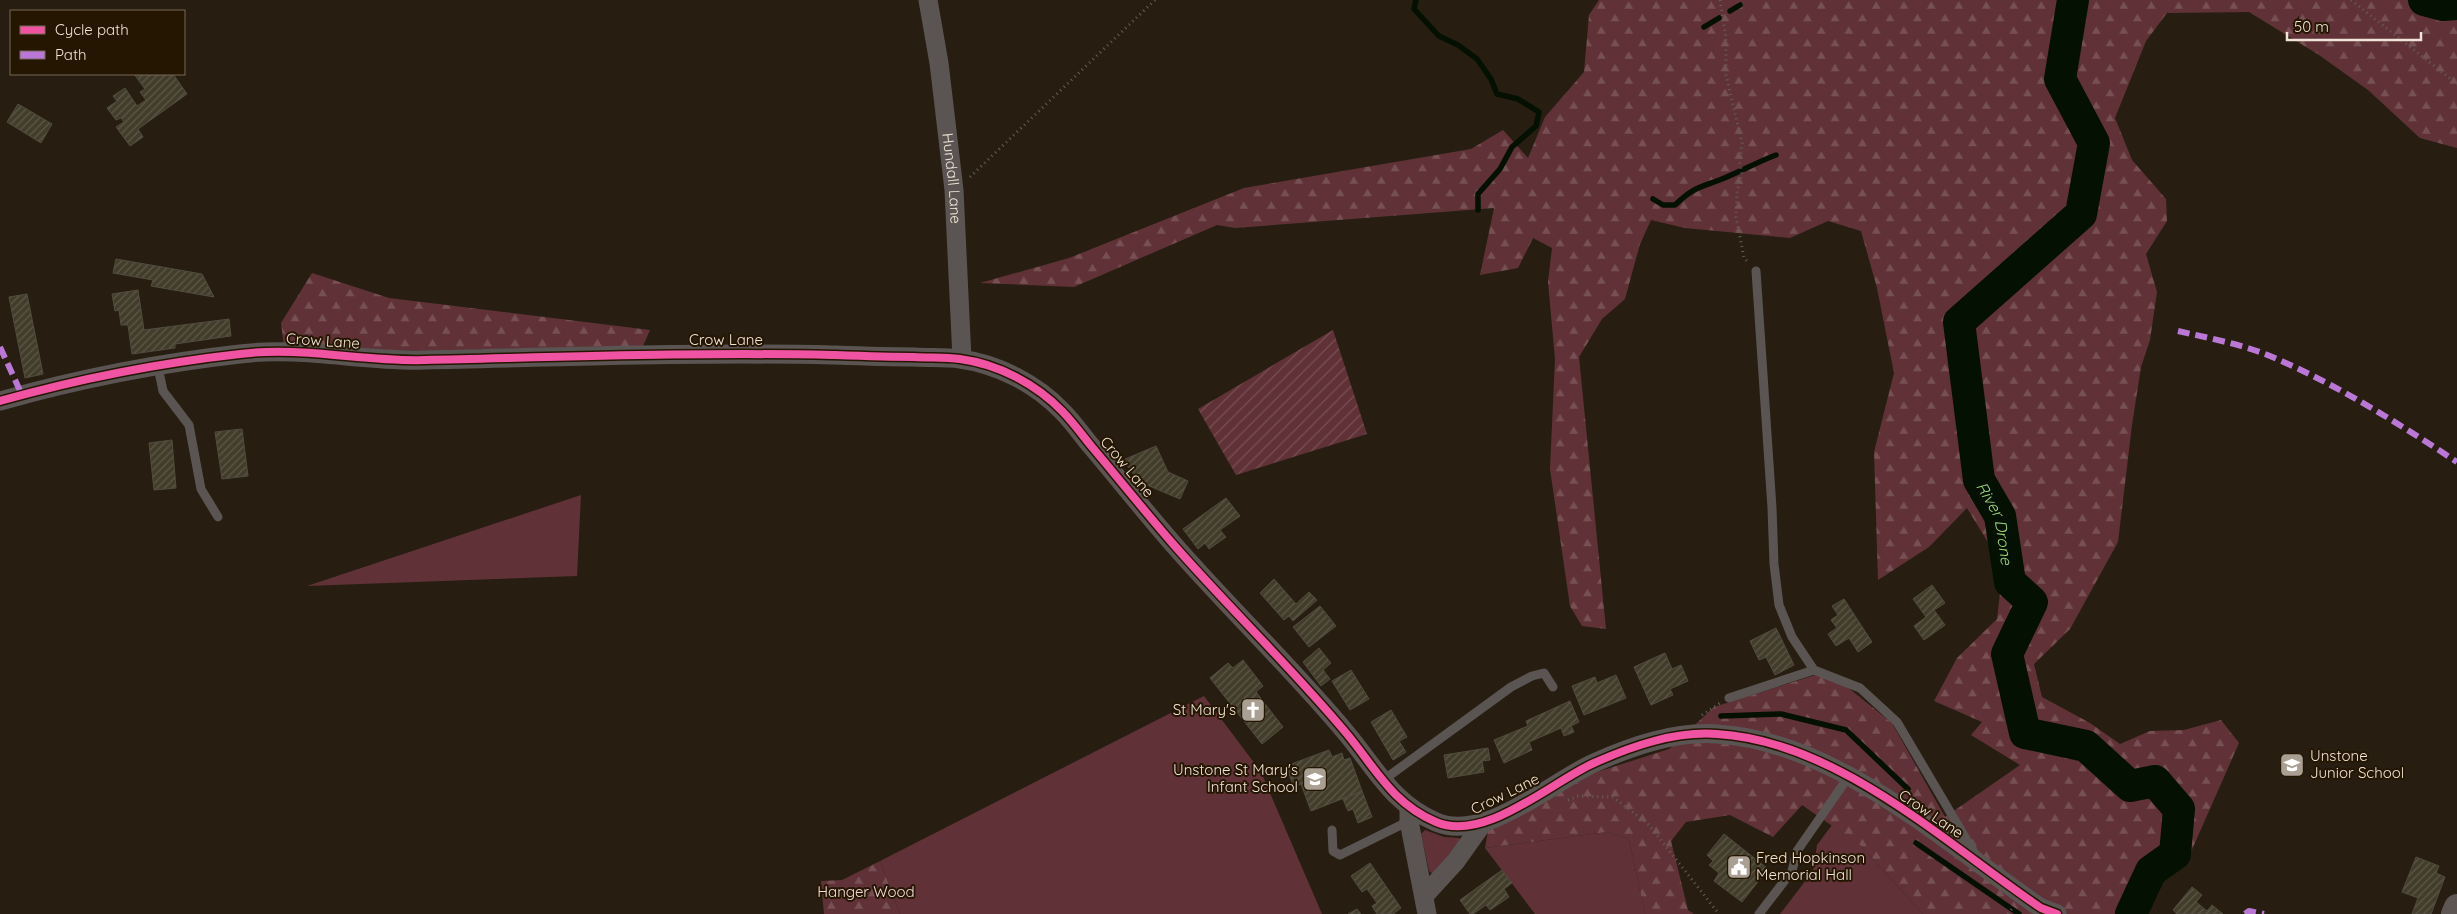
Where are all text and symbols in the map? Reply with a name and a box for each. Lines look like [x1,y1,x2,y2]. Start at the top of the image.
legend [10,10,185,75]
scale bar [2287,10,2421,42]
text: 50 m [2294,17,2329,36]
text: Cycle path [55,20,129,39]
text: Path [55,45,87,64]
street label: Hundall Lane [938,132,966,224]
street label: Crow Lane [286,328,361,353]
street label: Crow Lane [689,330,763,349]
street label: Crow Lane [1096,432,1158,501]
water label: River Drone [1972,478,2017,567]
church icon: St Mary's [1240,697,1266,723]
place label: St Mary's [1173,700,1236,719]
place label: Unstone Junior School [2310,746,2404,782]
school or university icon: Unstone Junior School [2279,752,2305,778]
place label: Unstone St Mary's Infant School [1173,760,1298,796]
school or university icon: Unstone St Mary's Infant School [1302,766,1328,792]
street label: Crow Lane [1467,769,1542,818]
street label: Crow Lane [1895,785,1967,842]
place label: Fred Hopkinson Memorial Hall [1756,848,1865,884]
public building icon: Fred Hopkinson Memorial Hall [1726,854,1752,880]
park label: Hanger Wood [817,882,915,901]

